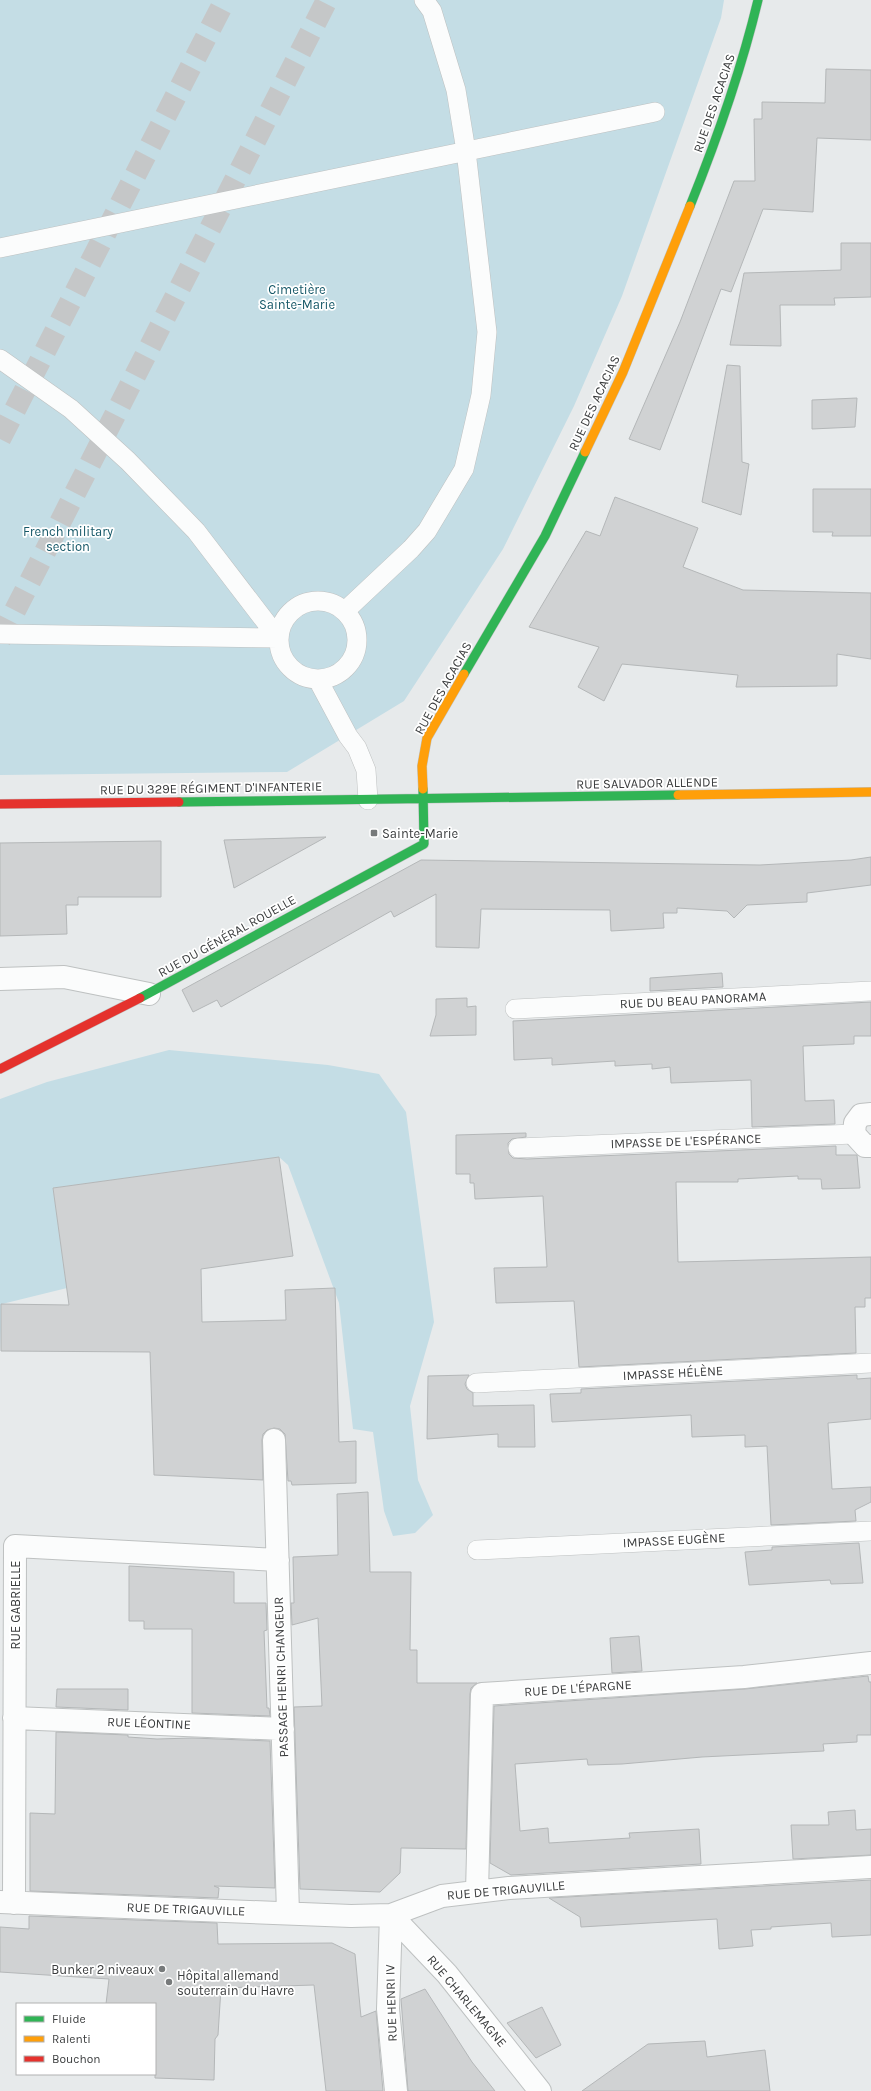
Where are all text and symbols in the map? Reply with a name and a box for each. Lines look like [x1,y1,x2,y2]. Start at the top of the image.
street label: RUE DES ACACIAS [690,52,738,154]
park label: Cimetière Sainte-Marie [259,282,335,312]
street label: RUE DES ACACIAS [565,353,623,453]
park label: French military section [23,524,113,554]
street label: RUE DES ACACIAS [411,639,475,737]
street label: RUE SALVADOR ALLENDE [576,774,718,792]
street label: RUE DU 329E RÉGIMENT D'INFANTERIE [100,777,322,797]
place label: Sainte-Marie [382,826,459,841]
marker: Sainte-Marie [369,828,379,838]
street label: RUE DU GÉNÉRAL ROUELLE [155,890,298,980]
street label: RUE DU BEAU PANORAMA [619,989,767,1011]
street label: IMPASSE DE L'ESPÉRANCE [610,1129,762,1151]
street label: IMPASSE HÉLÈNE [622,1361,724,1383]
street label: IMPASSE EUGÈNE [622,1528,726,1550]
street label: RUE GABRIELLE [8,1560,23,1650]
street label: PASSAGE HENRI CHANGEUR [271,1596,291,1758]
street label: RUE DE L'ÉPARGNE [524,1675,632,1699]
street label: RUE LÉONTINE [107,1712,191,1732]
street label: RUE DE TRIGAUVILLE [446,1877,566,1903]
street label: RUE DE TRIGAUVILLE [126,1899,246,1919]
street label: RUE CHARLEMAGNE [424,1952,510,2050]
place label: Bunker 2 niveaux [51,1962,154,1977]
street label: RUE HENRI IV [382,1963,400,2042]
marker: Bunker 2 niveaux [157,1964,167,1974]
place label: Hôpital allemand souterrain du Havre [177,1968,294,1998]
marker: Hôpital allemand souterrain du Havre [164,1977,174,1987]
legend [16,2003,156,2075]
text: Fluide [52,2012,86,2026]
text: Ralenti [52,2032,91,2046]
text: Bouchon [52,2052,101,2066]

